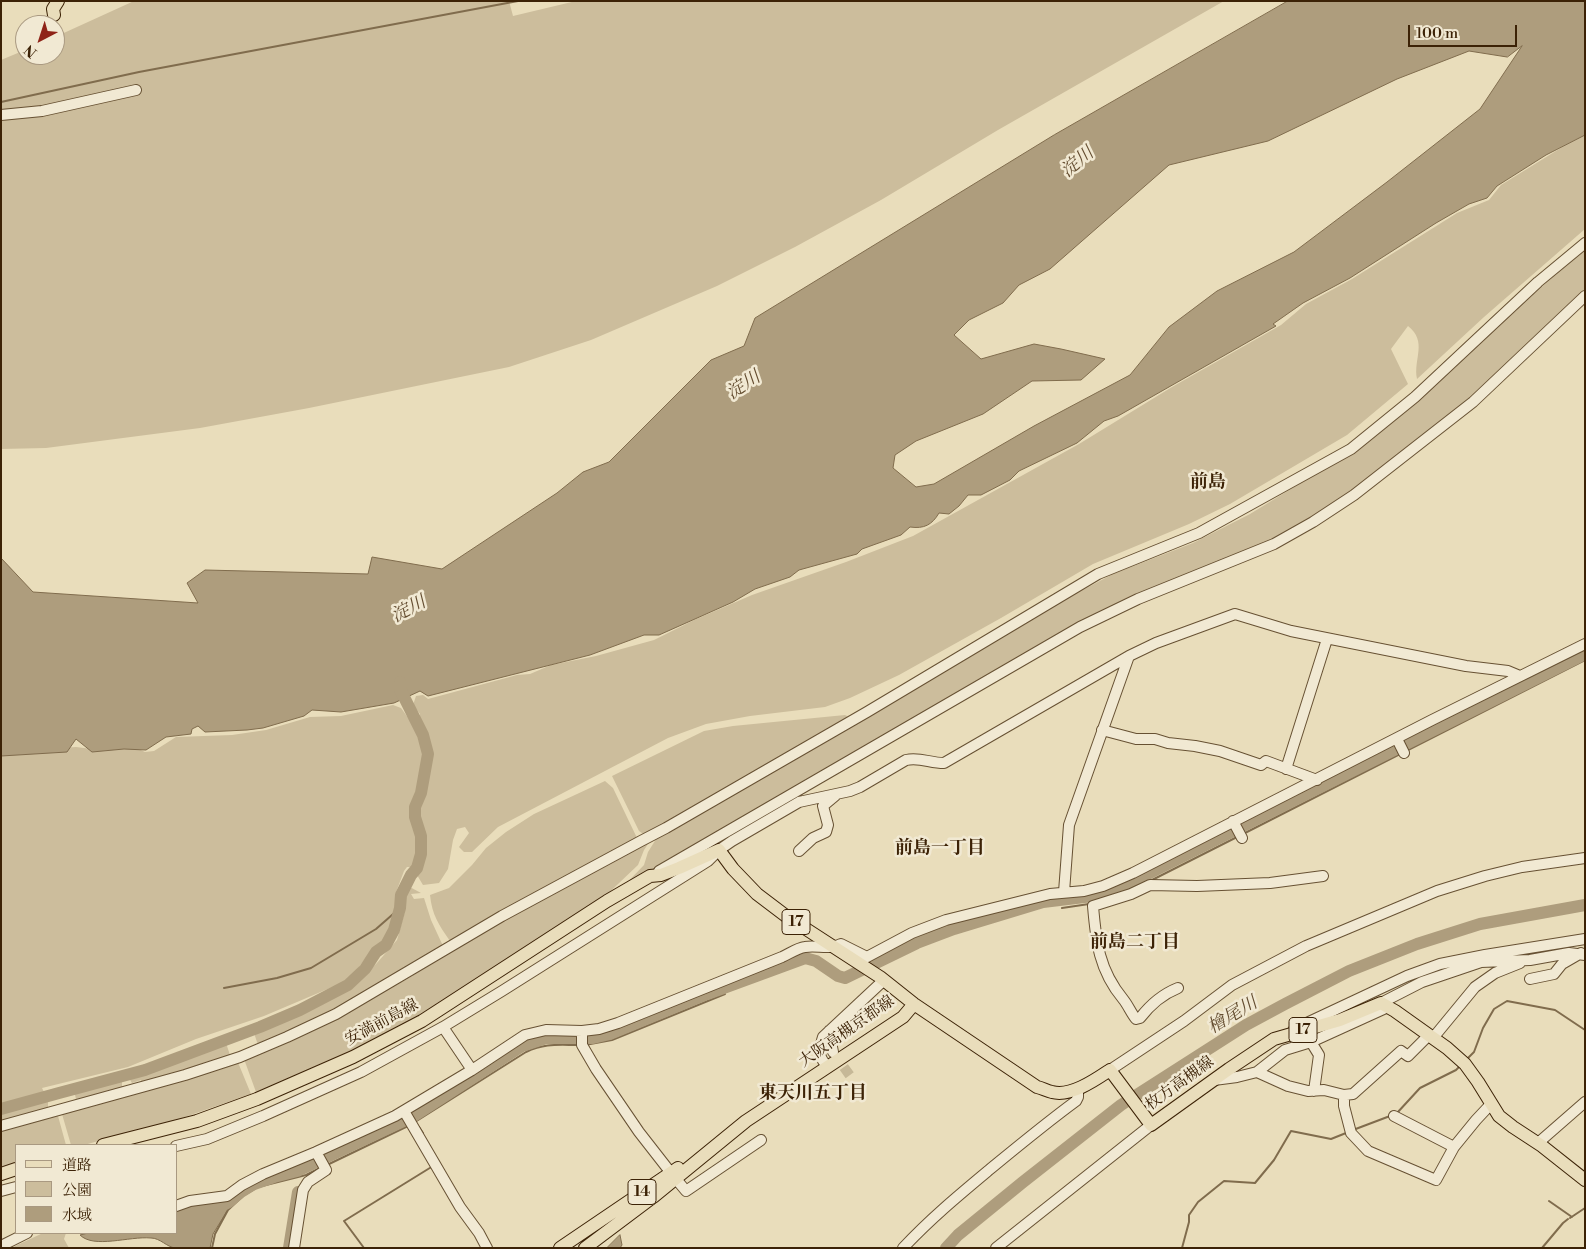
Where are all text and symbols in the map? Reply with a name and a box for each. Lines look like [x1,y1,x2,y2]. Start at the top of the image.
north arrow [15,15,65,65]
scale bar [1411,15,1520,47]
text: 100 m [1416,24,1458,43]
text: N [21,40,41,61]
water label: 淀川 [1057,143,1099,183]
water label: 淀川 [723,367,765,405]
district label: 前島 [1190,472,1226,494]
water label: 淀川 [388,592,430,628]
district label: 前島一丁目 [895,838,985,860]
road number: 17 [782,910,810,934]
district label: 前島二丁目 [1090,932,1180,954]
street label: 大阪高槻京都線 [796,992,898,1072]
water label: 檜尾川 [1204,993,1262,1039]
street label: 安満前島線 [342,996,422,1050]
road number: 17 [1289,1018,1317,1042]
street label: 枚方高槻線 [1142,1053,1218,1115]
district label: 東天川五丁目 [759,1083,867,1105]
legend [15,1144,178,1234]
text: 道路 [62,1156,92,1175]
road number: 14 [628,1180,656,1204]
text: 公園 [62,1181,92,1200]
text: 水域 [62,1206,92,1225]

